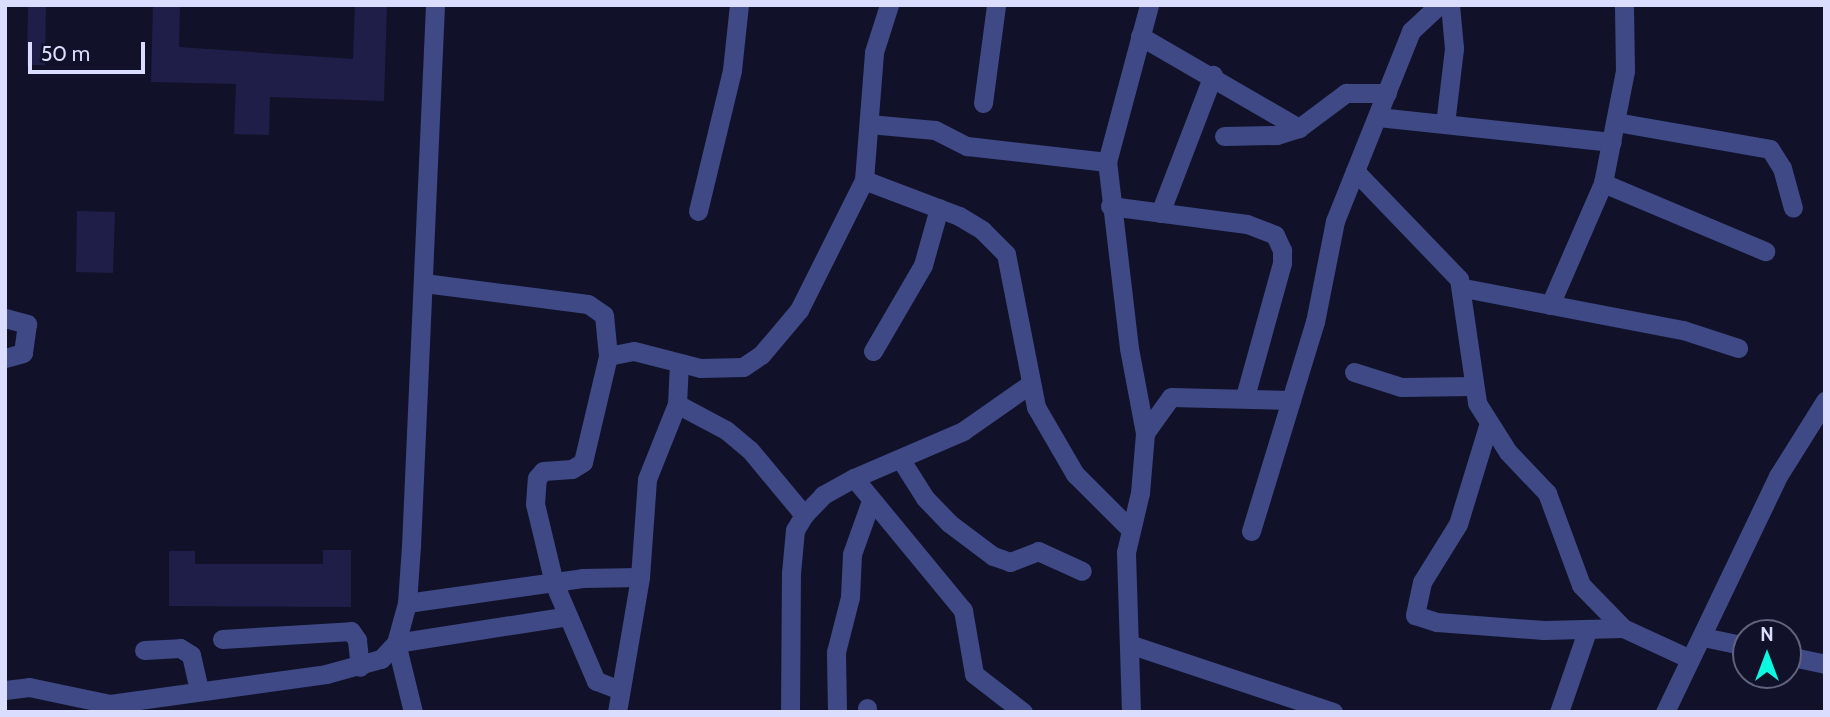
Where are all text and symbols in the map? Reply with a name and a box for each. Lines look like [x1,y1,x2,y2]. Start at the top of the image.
scale bar [32,28,149,72]
text: 50 m [41,41,90,66]
north arrow [1732,619,1802,689]
text: N [1760,623,1774,646]

